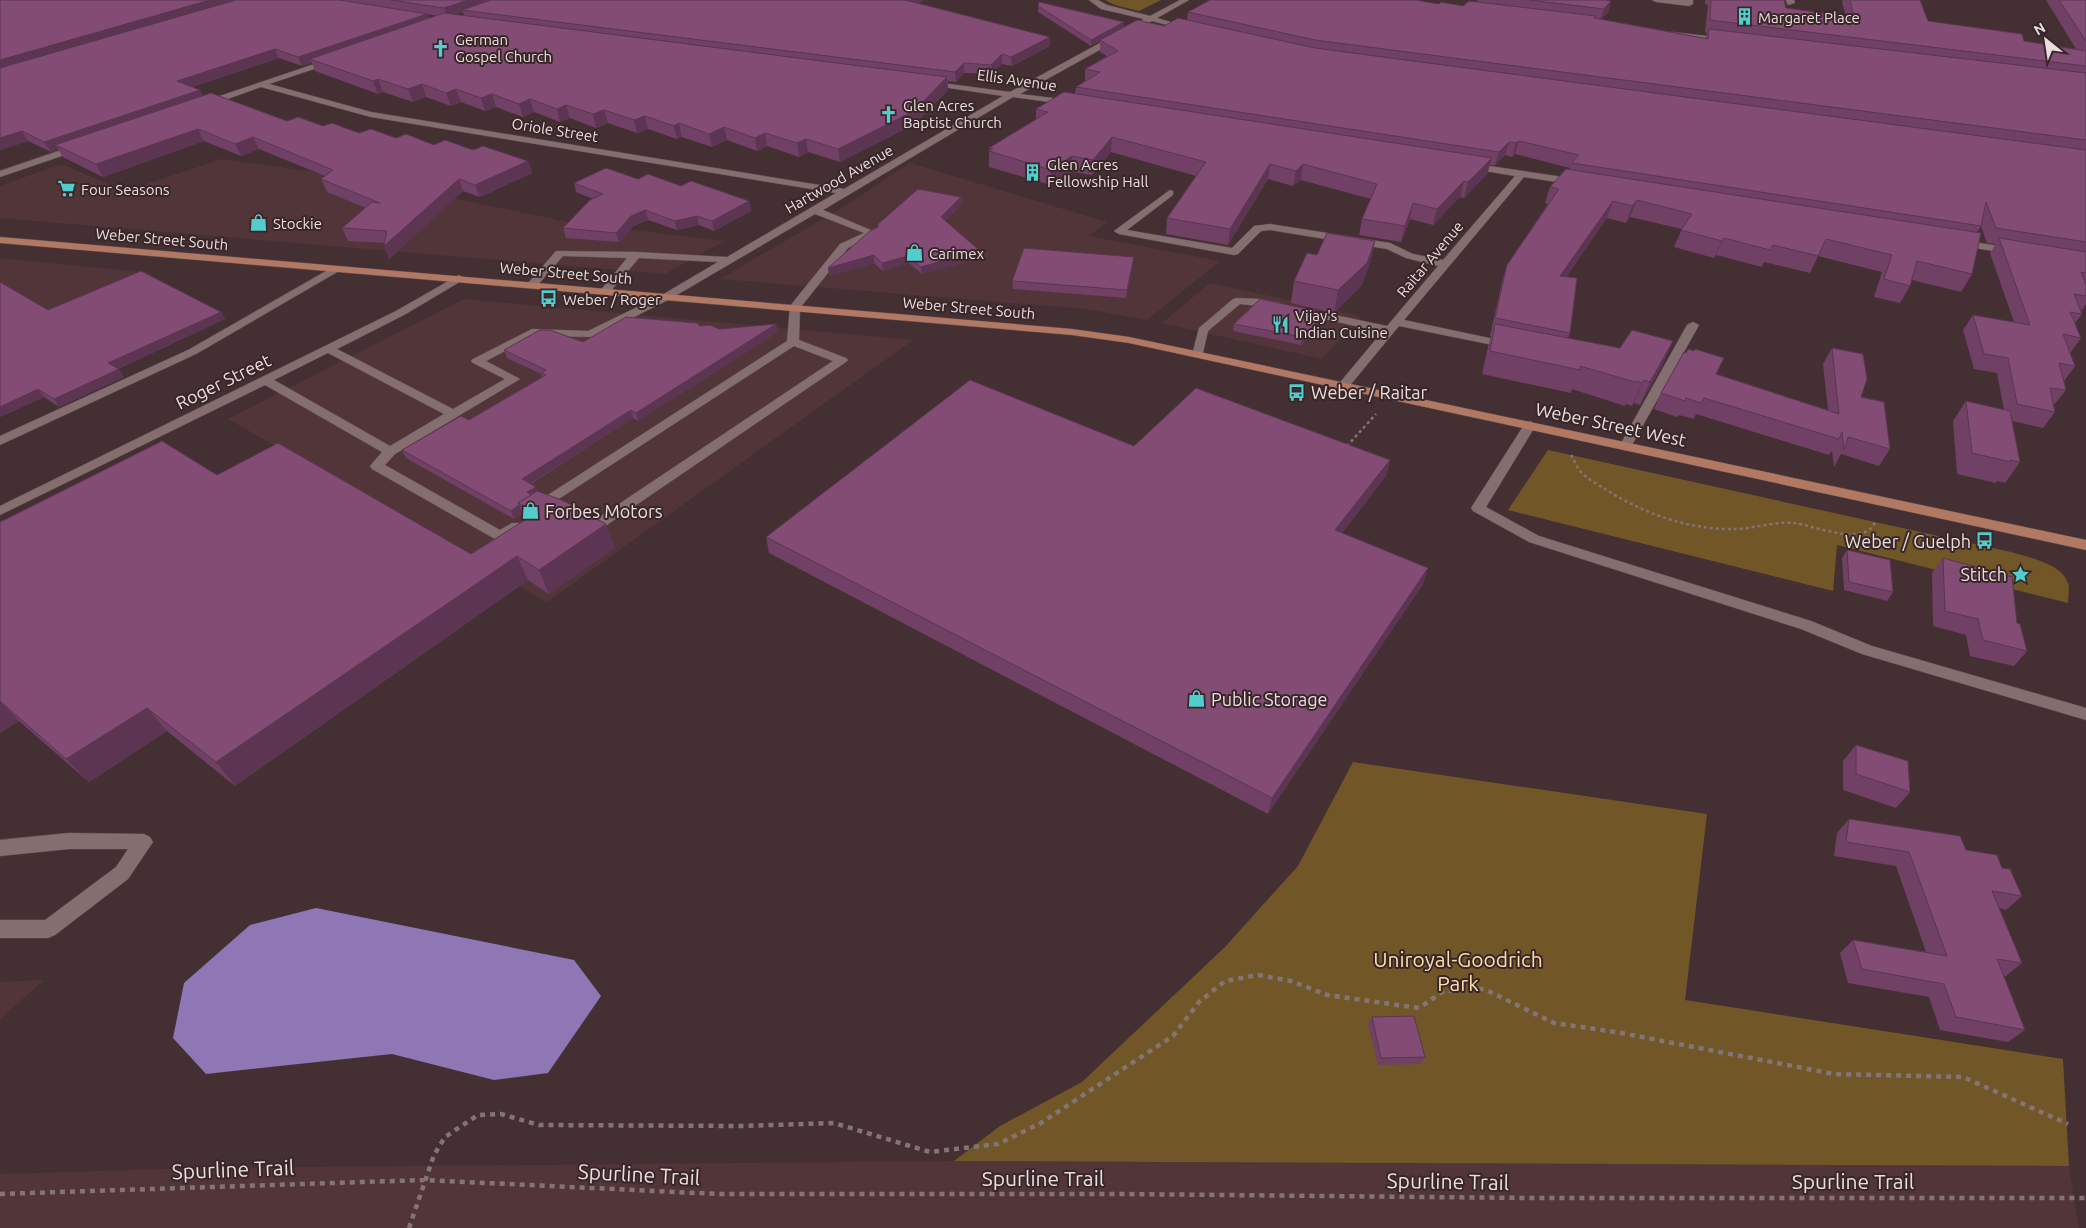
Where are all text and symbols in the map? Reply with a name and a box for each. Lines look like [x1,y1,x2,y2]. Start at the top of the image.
building icon: Margaret Place [1734,7,1754,27]
place label: Margaret Place [1758,9,1860,26]
north arrow [2021,15,2071,65]
text: N [2031,19,2048,38]
place label: German Gospel Church [455,31,552,65]
church icon: German Gospel Church [431,38,451,58]
street label: Ellis Avenue [976,66,1058,94]
place label: Glen Acres Baptist Church [903,97,1002,131]
church icon: Glen Acres Baptist Church [879,104,899,124]
street label: Oriole Street [511,115,600,145]
street label: Hartwood Avenue [782,141,896,217]
place label: Glen Acres Fellowship Hall [1047,156,1148,190]
building icon: Glen Acres Fellowship Hall [1023,163,1043,183]
supermarket icon: Four Seasons [57,179,77,199]
place label: Four Seasons [81,181,170,198]
shop icon: Stockie [249,213,269,233]
place label: Stockie [273,215,322,232]
street label: Raitar Avenue [1393,218,1467,300]
street label: Weber Street South [95,225,229,253]
shop icon: Carimex [905,243,925,263]
place label: Carimex [929,245,984,262]
street label: Weber Street South [499,259,633,287]
bus stop icon: Weber / Roger [539,289,559,309]
place label: Weber / Roger [563,291,661,308]
street label: Weber Street South [902,294,1036,322]
place label: Vijay's Indian Cuisine [1295,307,1388,341]
restaurant icon: Vijay's Indian Cuisine [1271,314,1291,334]
street label: Roger Street [172,349,274,413]
bus stop icon: Weber / Raitar [1287,382,1307,402]
place label: Weber / Raitar [1311,382,1428,402]
street label: Weber Street West [1534,398,1688,450]
shop icon: Forbes Motors [521,501,541,521]
place label: Forbes Motors [545,501,663,521]
place label: Weber / Guelph [1845,531,1971,551]
bus stop icon: Weber / Guelph [1975,531,1995,551]
place label: Stitch [1960,564,2007,584]
place icon: Stitch [2011,564,2031,584]
shop icon: Public Storage [1187,689,1207,709]
place label: Public Storage [1211,689,1328,709]
park label: Uniroyal-Goodrich Park [1373,947,1543,995]
street label: Spurline Trail [171,1155,295,1183]
street label: Spurline Trail [577,1159,701,1189]
street label: Spurline Trail [982,1166,1104,1190]
street label: Spurline Trail [1387,1168,1509,1194]
street label: Spurline Trail [1792,1169,1914,1193]

